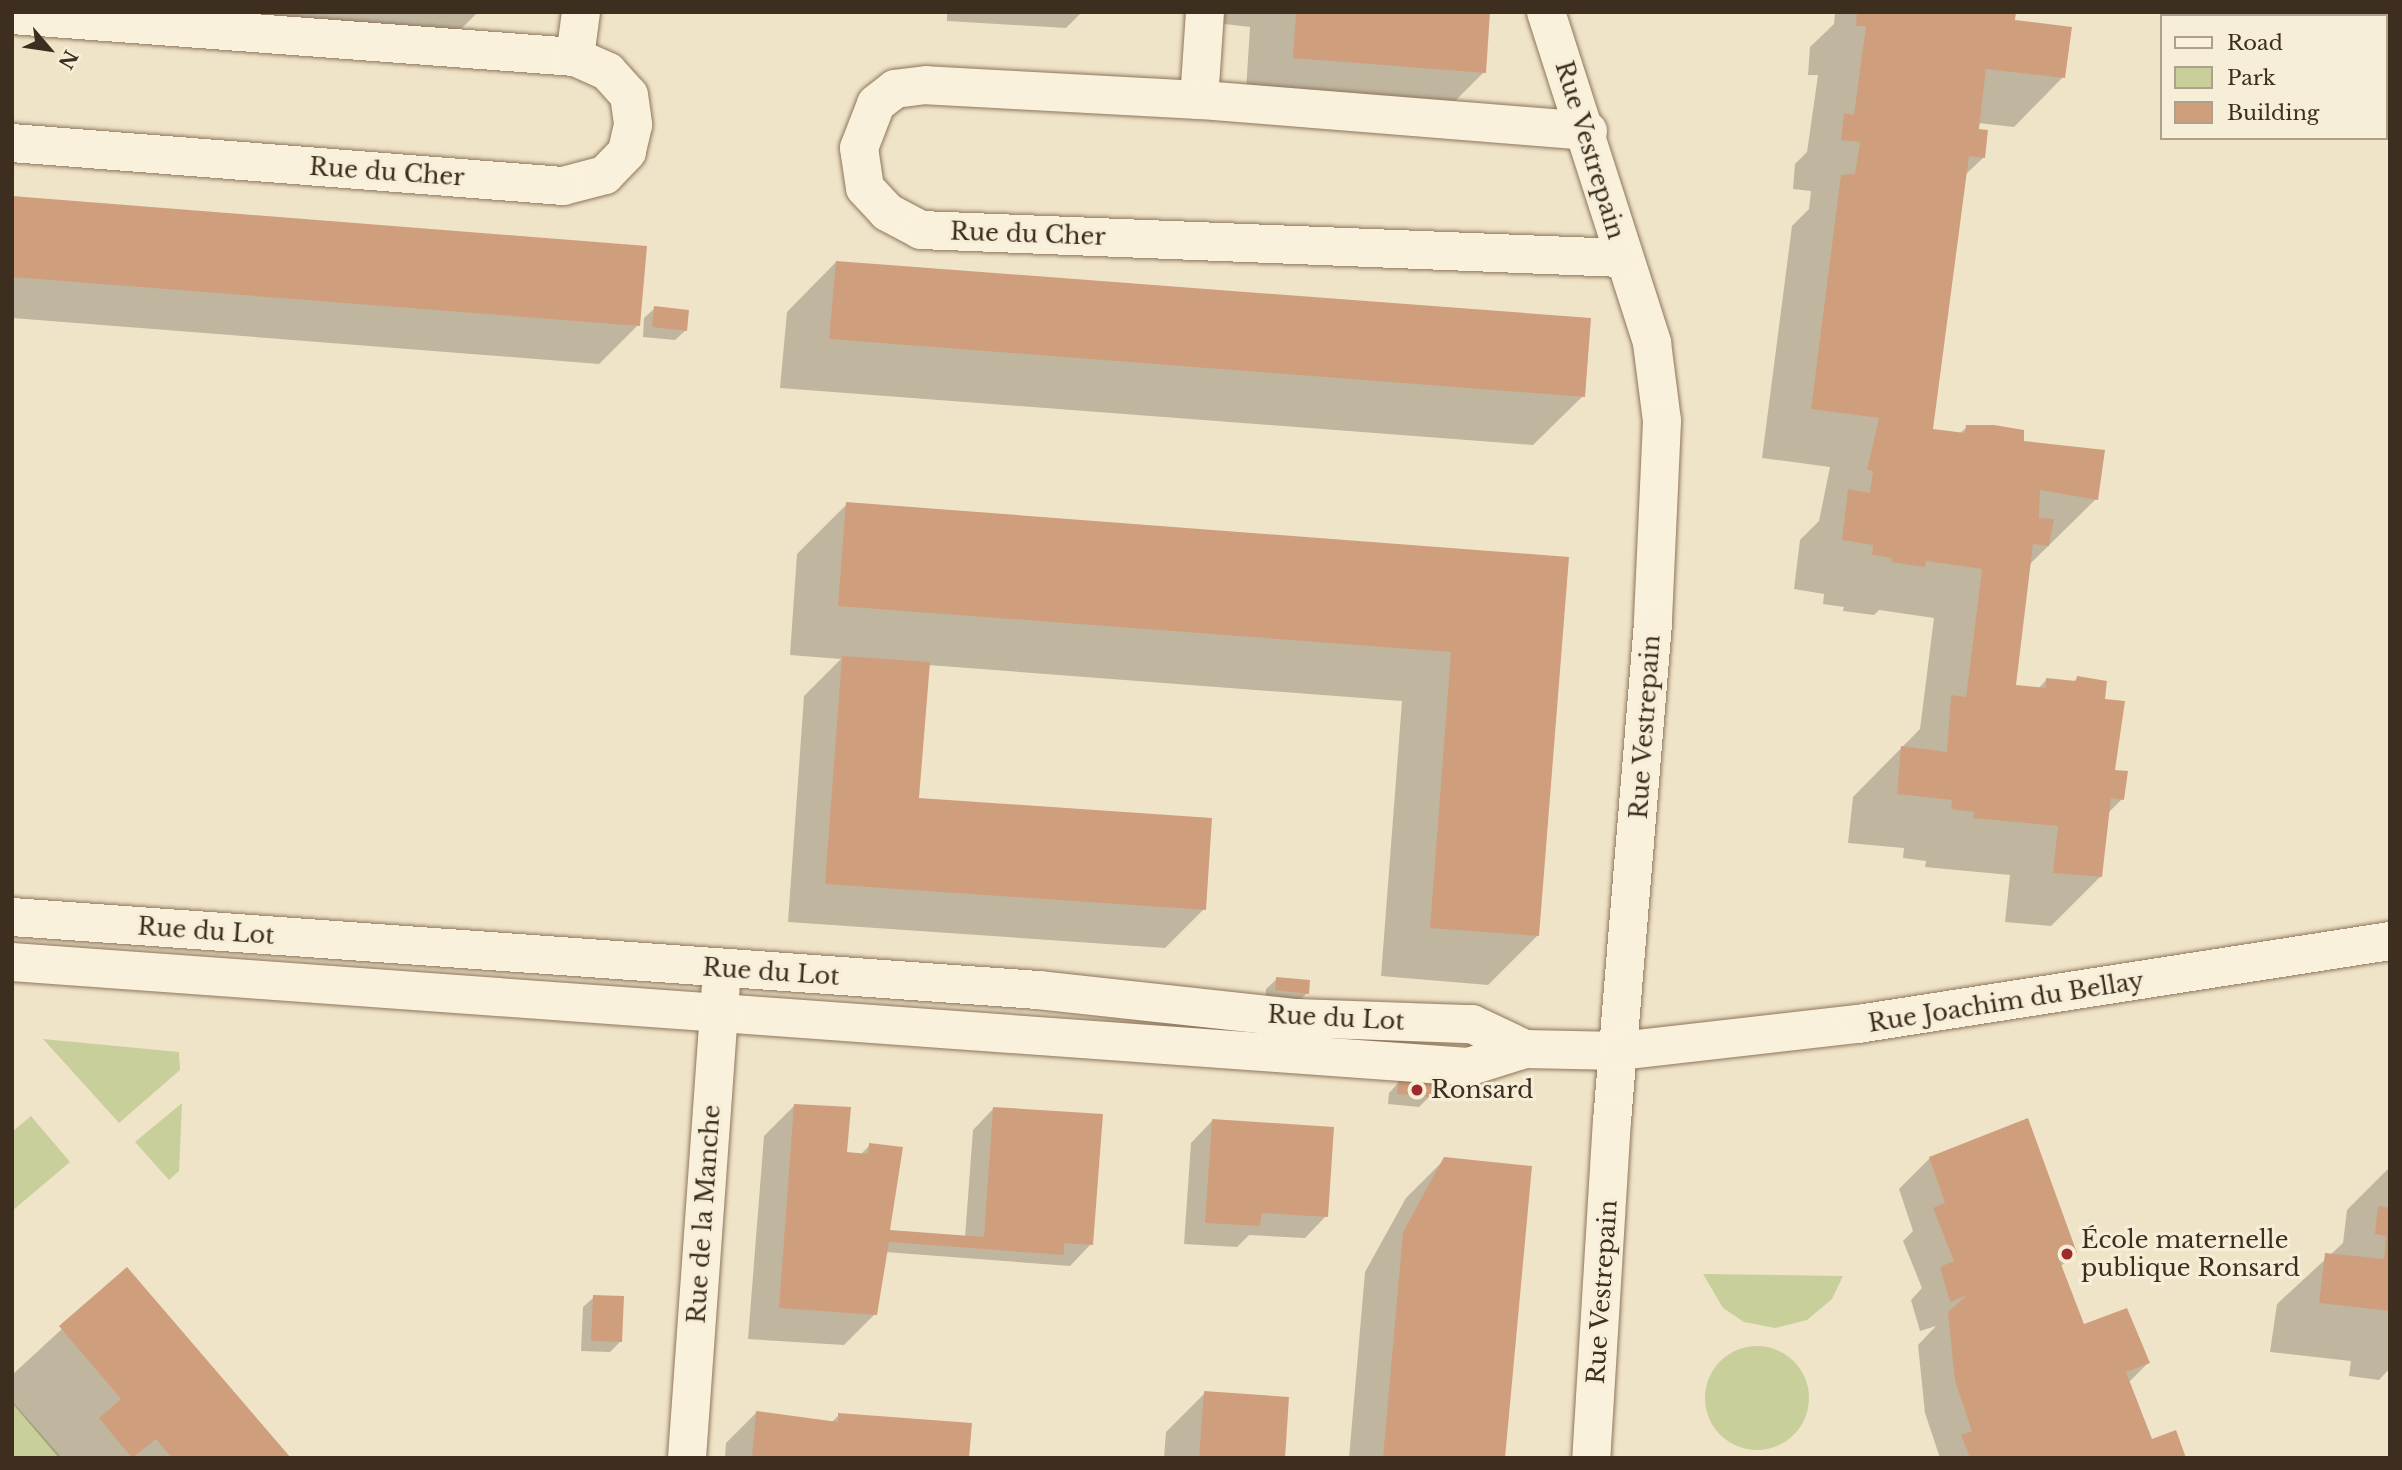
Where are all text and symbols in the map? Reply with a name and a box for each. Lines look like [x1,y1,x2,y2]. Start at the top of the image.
north arrow [14,14,84,84]
legend [2160,14,2388,140]
text: Road [2227,30,2283,56]
text: N [53,46,82,73]
street label: Rue Vestrepain [1549,57,1631,243]
text: Park [2227,65,2276,91]
text: Building [2227,100,2319,126]
street label: Rue du Cher [308,152,466,192]
street label: Rue du Cher [950,217,1106,251]
street label: Rue Vestrepain [1624,634,1666,820]
street label: Rue du Lot [137,912,275,950]
street label: Rue du Lot [702,953,840,991]
street label: Rue Joachim du Bellay [1866,966,2146,1038]
street label: Rue du Lot [1267,1000,1405,1036]
place label: Ronsard [1431,1076,1534,1104]
marker: Ronsard [1409,1082,1425,1098]
street label: Rue de la Manche [682,1103,726,1325]
street label: Rue Vestrepain [1581,1199,1623,1385]
place label: École maternelle publique Ronsard [2081,1226,2300,1282]
marker: École maternelle publique Ronsard [2059,1246,2075,1262]

